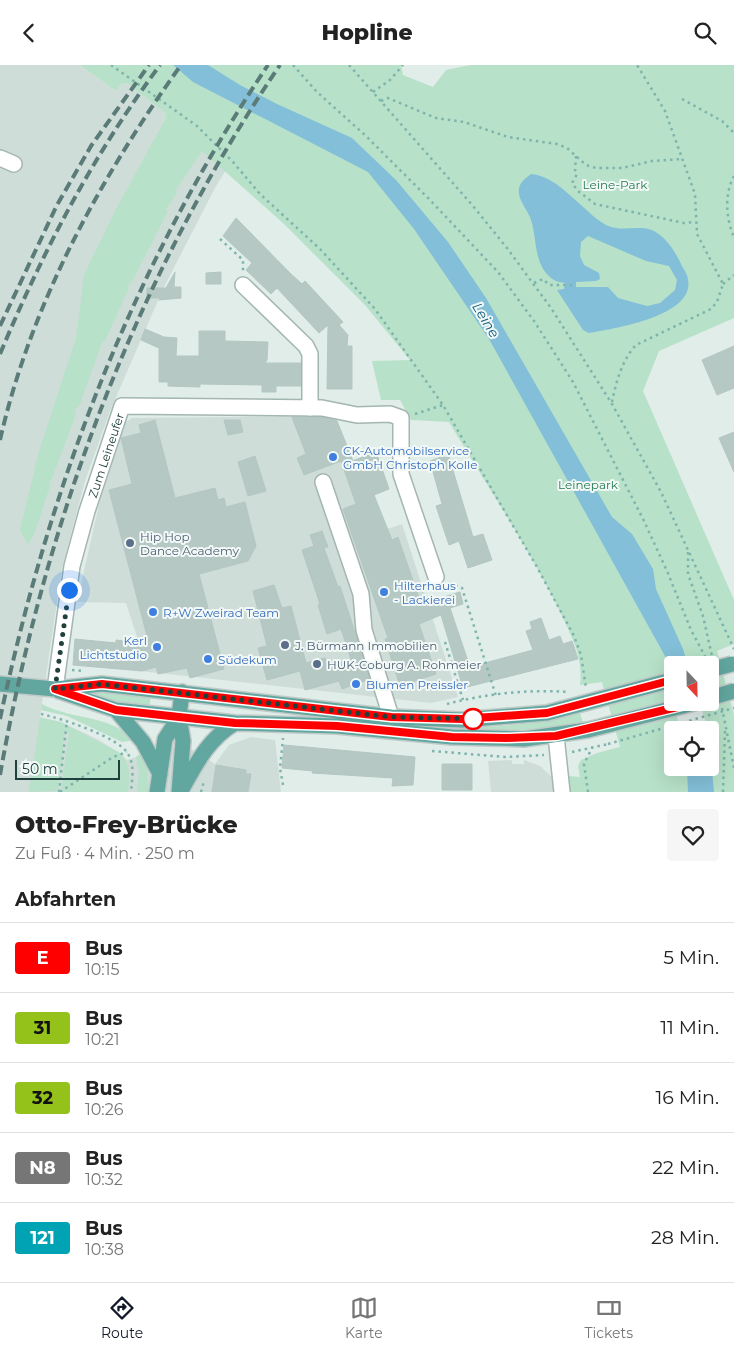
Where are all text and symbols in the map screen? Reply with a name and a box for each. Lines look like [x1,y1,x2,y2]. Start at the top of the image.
icon: back [15,19,43,47]
text: Hopline [321,19,413,46]
icon: search [691,19,719,47]
park label: Leine-Park [583,177,648,192]
water label: Leine [468,299,504,341]
street label: Zum Leineufer [84,411,127,500]
place label: CK-Automobilservice GmbH Christoph Kolle [343,443,478,472]
marker: CK-Automobilservice GmbH Christoph Kolle [327,451,339,463]
park label: Leinepark [558,477,619,492]
place label: Hip Hop Dance Academy [140,529,239,558]
marker: Hip Hop Dance Academy [124,537,136,549]
your location [57,578,82,603]
place label: Hilterhaus - Lackierei [394,578,456,607]
marker: Hilterhaus - Lackierei [378,586,390,598]
place label: R+W Zweirad Team [163,605,279,620]
marker: R+W Zweirad Team [147,606,159,618]
place label: Kerl Lichtstudio [79,633,147,662]
place label: J. Bürmann Immobilien [294,638,437,653]
marker: J. Bürmann Immobilien [279,639,291,651]
marker: Kerl Lichtstudio [151,641,163,653]
place label: Südekum [218,652,277,667]
marker: Südekum [202,653,214,665]
north arrow [664,656,719,711]
map controls [664,656,719,776]
place label: HUK-Coburg A. Rohmeier [327,657,482,672]
marker: HUK-Coburg A. Rohmeier [311,658,323,670]
place label: Blumen Preissler [366,677,468,692]
marker: Blumen Preissler [350,678,362,690]
unlabelled marker [462,708,484,730]
button: locate [664,721,719,776]
scale bar [15,757,120,780]
text: 50 m [22,760,58,778]
button: heart [667,809,719,861]
text: Otto-Frey-Brücke [15,810,238,839]
text: Zu Fuß · 4 Min. · 250 m [15,844,195,863]
text: Abfahrten [15,888,116,911]
text: Bus [85,937,123,960]
text: 5 Min. [663,946,719,969]
text: E [36,947,49,969]
text: 10:15 [85,960,120,979]
text: Bus [85,1007,123,1030]
text: 11 Min. [660,1016,719,1039]
text: 31 [34,1017,51,1039]
text: 10:21 [85,1030,120,1049]
text: Bus [85,1077,123,1100]
text: 16 Min. [655,1086,719,1109]
text: 32 [32,1087,53,1109]
text: 10:26 [85,1100,124,1119]
text: Bus [85,1147,123,1170]
text: 22 Min. [652,1156,719,1179]
text: N8 [29,1157,56,1179]
text: 10:32 [85,1170,123,1189]
text: Bus [85,1217,123,1240]
text: 28 Min. [651,1226,719,1249]
text: 121 [30,1227,55,1249]
text: 10:38 [85,1240,124,1259]
tab: Route [101,1294,143,1342]
tab: Karte [345,1294,383,1342]
tab: Tickets [584,1294,633,1342]

